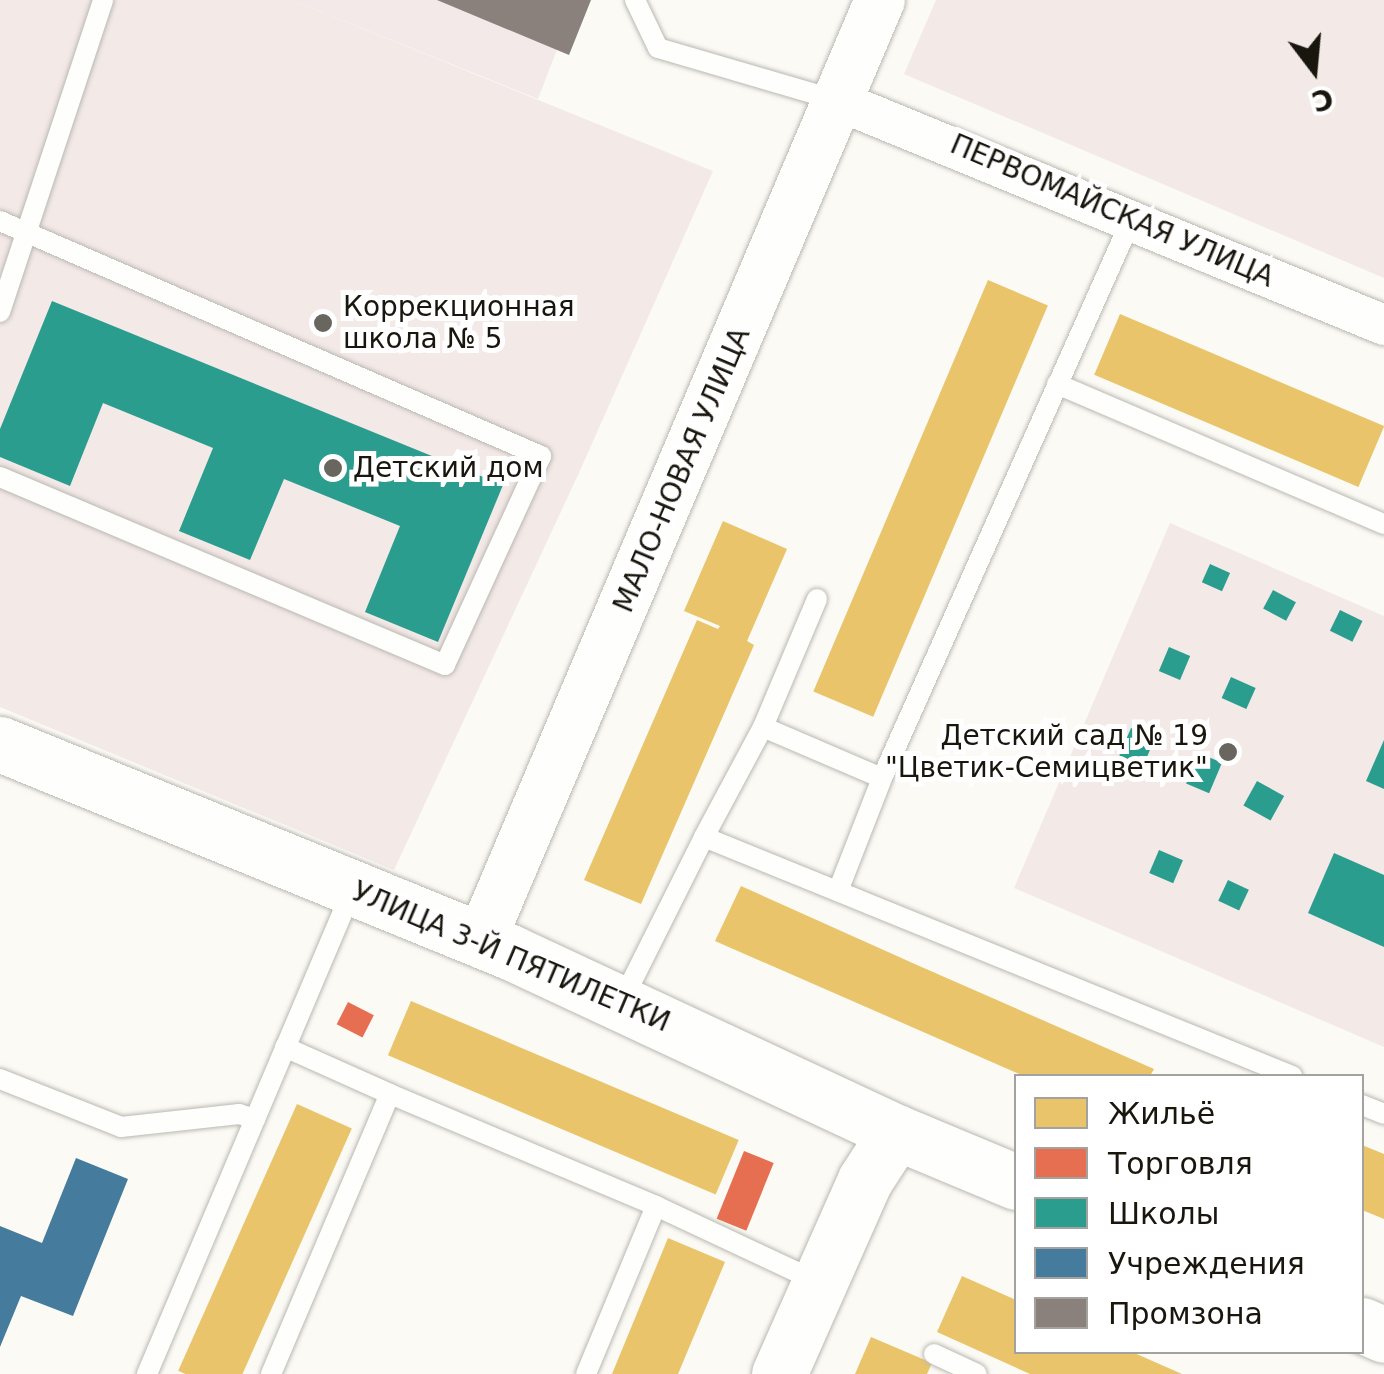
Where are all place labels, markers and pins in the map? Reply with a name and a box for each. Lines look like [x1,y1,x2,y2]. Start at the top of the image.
place label: Коррекционная школа № 5 [343,290,575,356]
marker: Коррекционная школа № 5 [312,312,334,334]
place label: Детский дом [353,451,544,485]
marker: Детский дом [322,457,344,479]
place label: Детский сад № 19 "Цветик-Семицветик" [885,719,1208,785]
marker: Детский сад № 19 "Цветик-Семицветик" [1217,741,1239,763]

